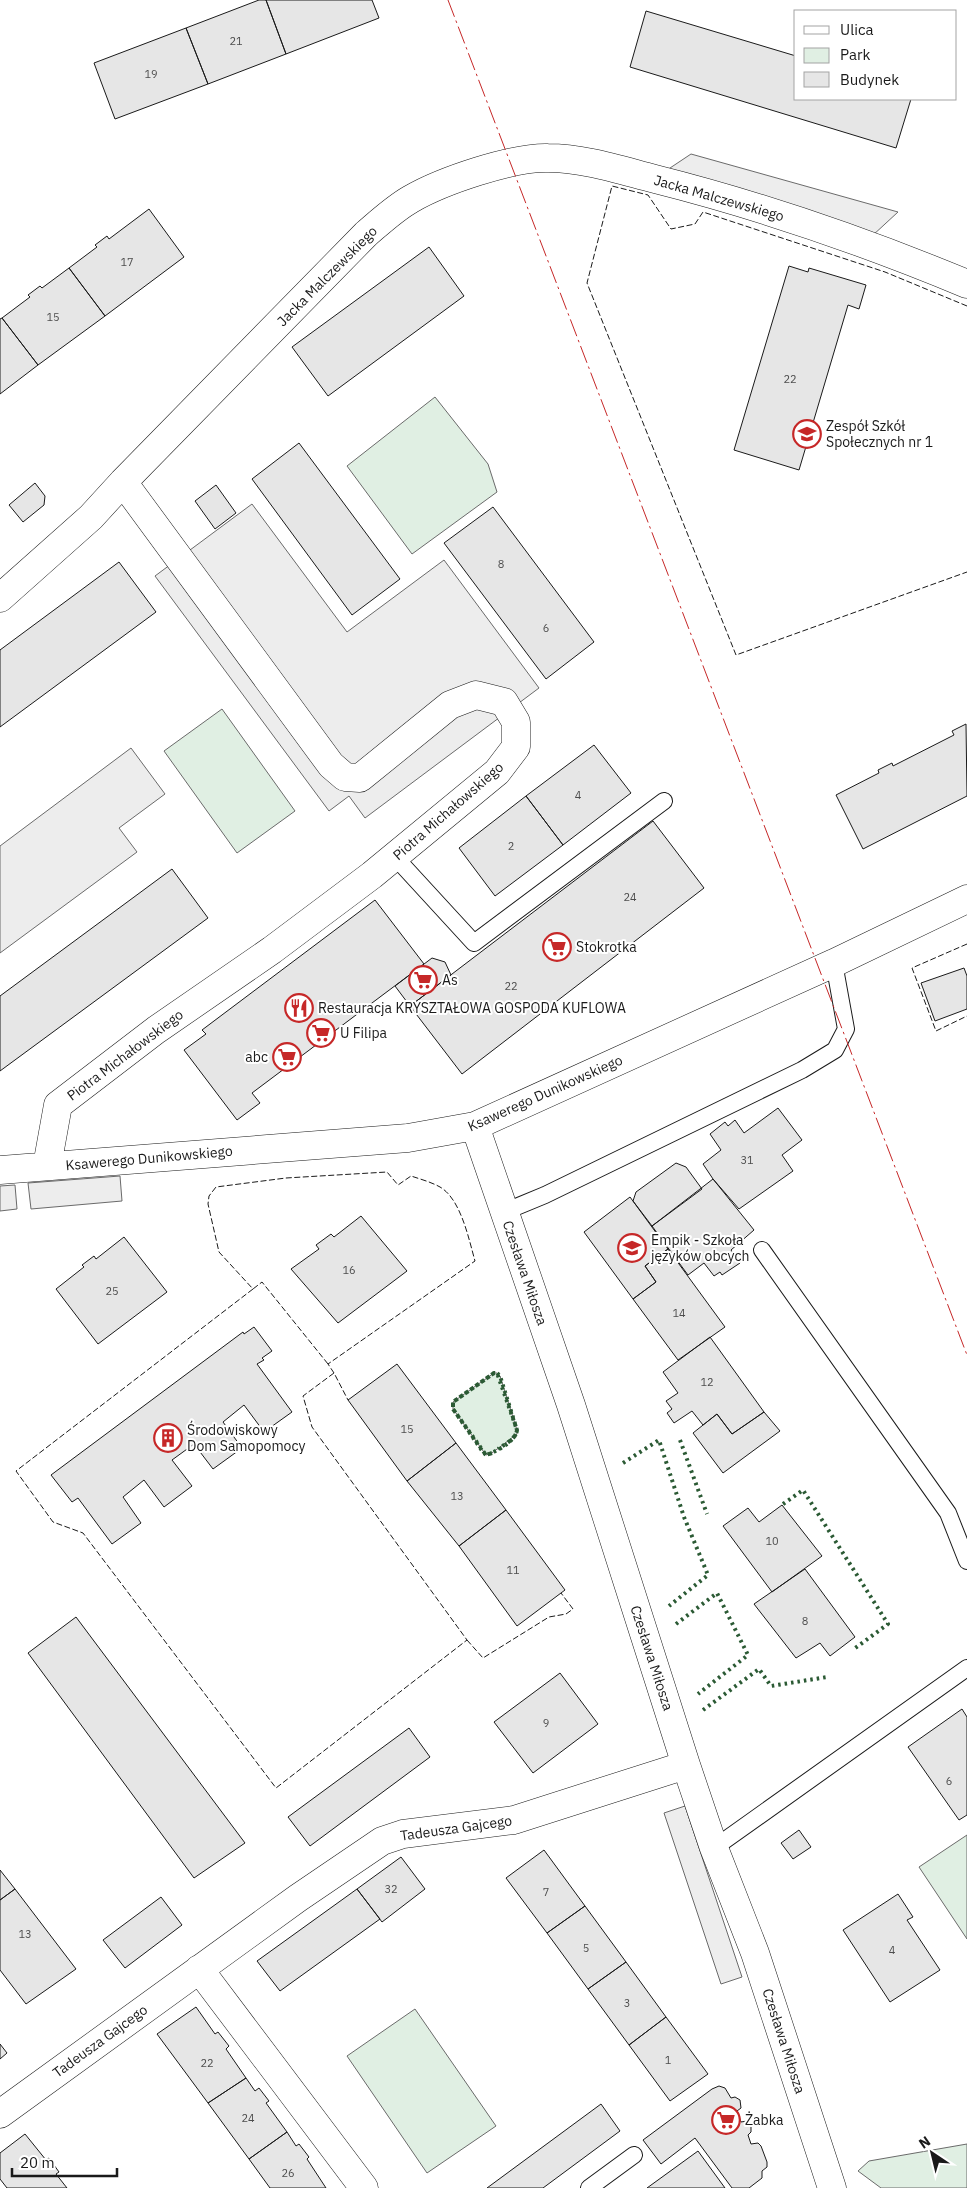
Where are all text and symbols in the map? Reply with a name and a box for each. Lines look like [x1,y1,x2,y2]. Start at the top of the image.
legend [794,10,957,100]
text: Ulica [840,20,874,39]
house number: 21 [229,34,243,48]
text: Park [840,45,870,64]
house number: 19 [144,67,158,81]
text: Budynek [840,70,899,89]
street label: Jacka Malczewskiego [652,171,786,225]
street label: Jacka Malczewskiego [273,222,381,330]
house number: 17 [120,255,134,269]
house number: 15 [46,310,60,324]
house number: 22 [783,372,797,386]
place label: Zespół Szkół Społecznych nr 1 [826,417,933,451]
school or university icon: Zespół Szkół Społecznych nr 1 [792,419,822,449]
house number: 8 [498,557,504,571]
house number: 6 [543,621,549,635]
street label: Piotra Michałowskiego [389,758,507,864]
house number: 4 [575,788,582,802]
house number: 2 [508,839,514,853]
house number: 24 [623,890,637,904]
supermarket icon: Stokrotka [542,932,572,962]
place label: Stokrotka [576,938,637,956]
supermarket icon: As [408,965,438,995]
place label: As [442,971,458,989]
house number: 22 [504,979,518,993]
restaurant icon: Restauracja KRYSZTAŁOWA GOSPODA KUFLOWA [284,993,314,1023]
place label: Restauracja KRYSZTAŁOWA GOSPODA KUFLOWA [318,999,626,1017]
street label: Piotra Michałowskiego [63,1005,187,1105]
supermarket icon: U Filipa [306,1018,336,1048]
place label: U Filipa [340,1024,388,1042]
supermarket icon: abc [272,1042,302,1072]
place label: abc [245,1048,268,1066]
street label: Ksawerego Dunikowskiego [465,1051,625,1135]
street label: Ksawerego Dunikowskiego [65,1142,233,1174]
house number: 31 [740,1153,754,1167]
street label: Czesława Miłosza [499,1218,552,1328]
place label: Empik - Szkoła języków obcych [651,1231,749,1265]
school or university icon: Empik - Szkoła języków obcych [617,1233,647,1263]
house number: 16 [342,1263,356,1277]
house number: 25 [105,1284,119,1298]
house number: 14 [672,1306,686,1320]
house number: 12 [700,1375,714,1389]
place label: Środowiskowy Dom Samopomocy [187,1420,305,1455]
house number: 15 [400,1422,414,1436]
building icon: Środowiskowy Dom Samopomocy [153,1423,183,1453]
house number: 13 [450,1489,464,1503]
house number: 10 [765,1534,779,1548]
house number: 11 [506,1563,520,1577]
street label: Czesława Miłosza [627,1603,678,1713]
house number: 8 [802,1614,808,1628]
house number: 9 [543,1716,549,1730]
house number: 6 [946,1774,952,1788]
street label: Tadeusza Gajcego [399,1811,513,1845]
house number: 32 [384,1882,398,1896]
house number: 7 [543,1885,549,1899]
house number: 13 [18,1927,32,1941]
house number: 5 [583,1941,589,1955]
house number: 4 [889,1943,896,1957]
street label: Czesława Miłosza [759,1986,810,2096]
house number: 3 [624,1996,630,2010]
street label: Tadeusza Gajcego [49,2001,151,2081]
house number: 1 [665,2053,672,2067]
house number: 22 [200,2056,214,2070]
supermarket icon: Żabka [711,2105,741,2135]
house number: 24 [241,2111,255,2125]
place label: Żabka [745,2111,784,2129]
north arrow [907,2128,957,2178]
text: N [915,2132,934,2153]
scale bar [12,2146,118,2178]
text: 20 m [20,2153,55,2172]
house number: 26 [281,2166,295,2180]

